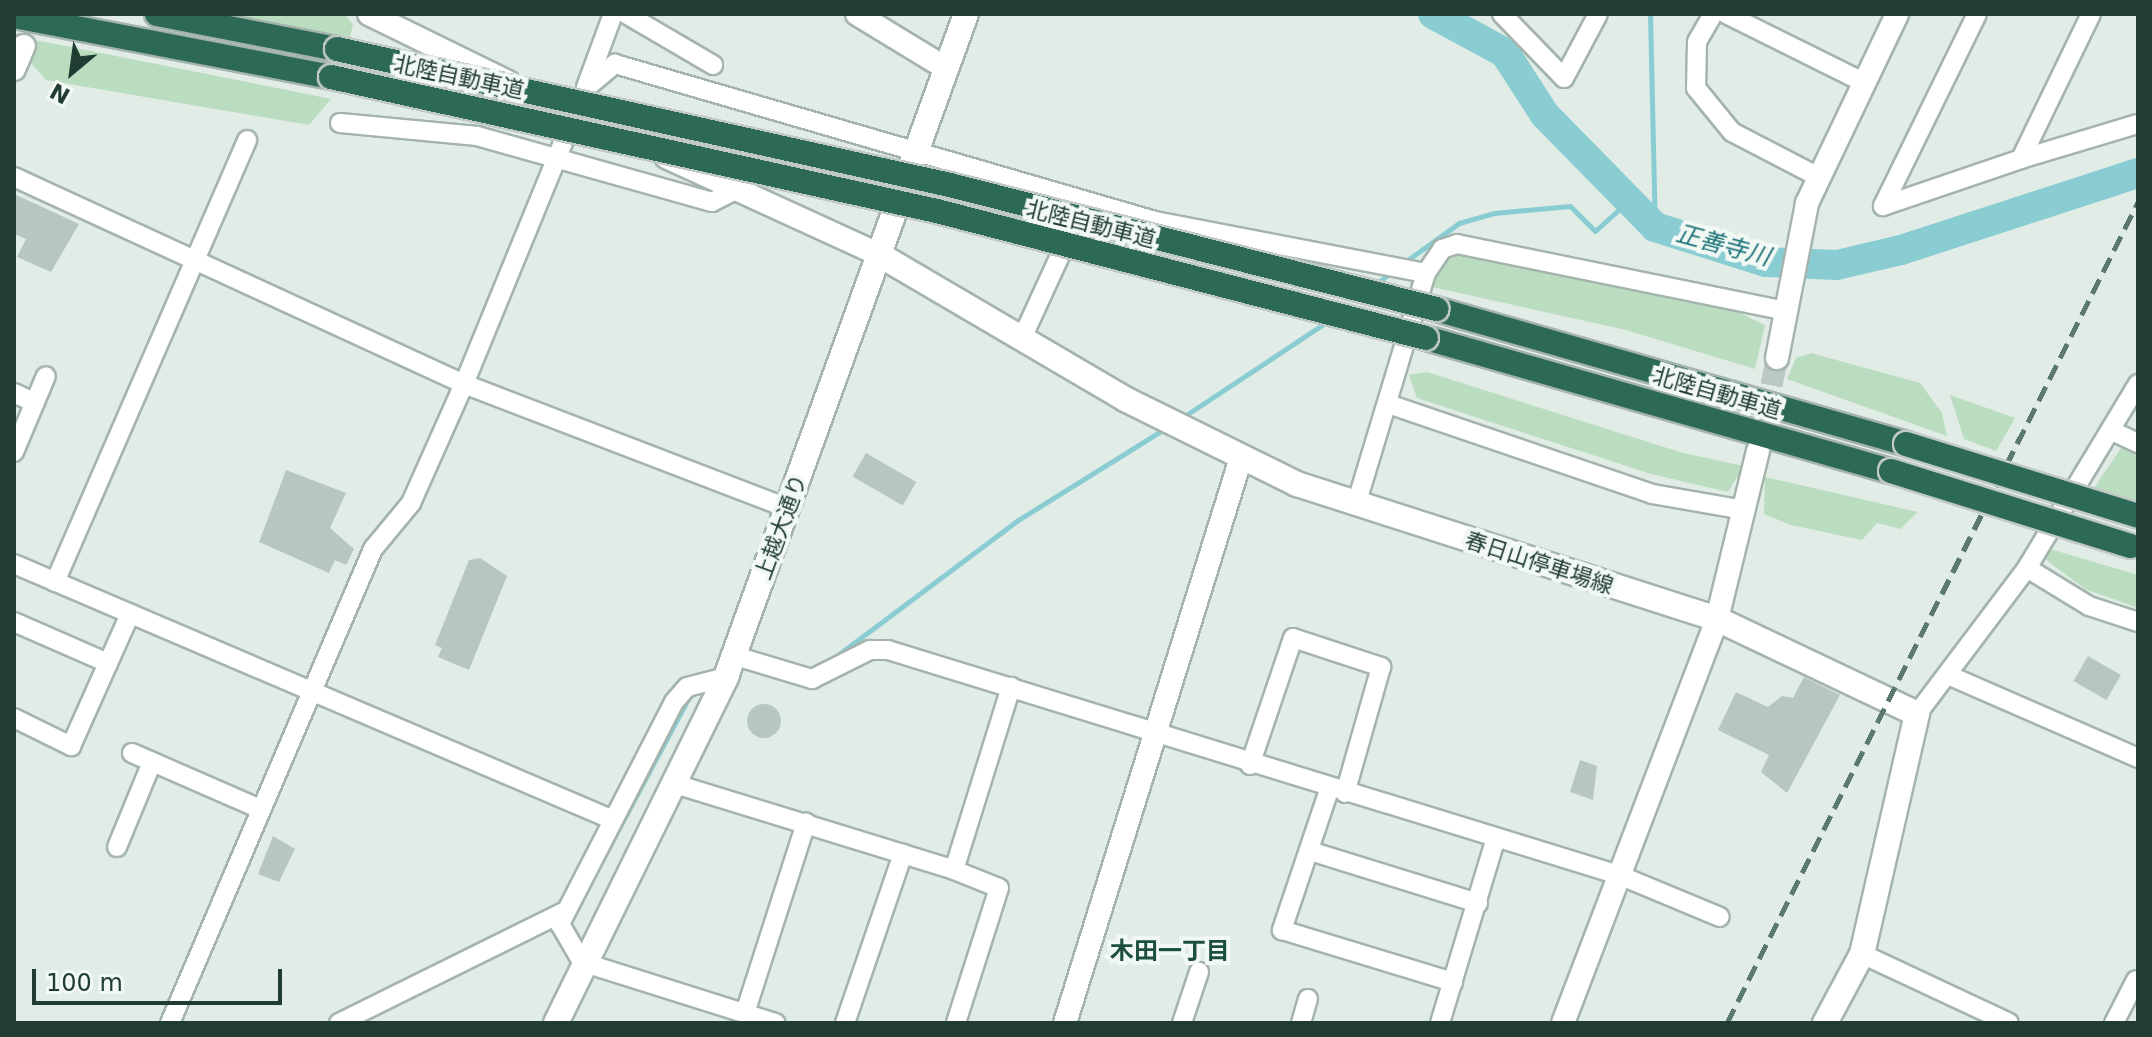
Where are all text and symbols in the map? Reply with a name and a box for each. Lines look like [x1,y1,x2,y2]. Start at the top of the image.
north arrow [32,32,112,112]
street label: 北陸自動車道 [392,50,526,104]
text: N [46,78,74,109]
street label: 北陸自動車道 [1024,195,1158,253]
water label: 正善寺川 [1673,220,1773,272]
street label: 北陸自動車道 [1650,362,1784,424]
street label: 上越大通り [750,471,812,583]
street label: 春日山停車場線 [1462,527,1616,599]
district label: 木田一丁目 [1110,938,1230,966]
scale bar [36,953,286,1003]
text: 100 m [46,969,123,997]

